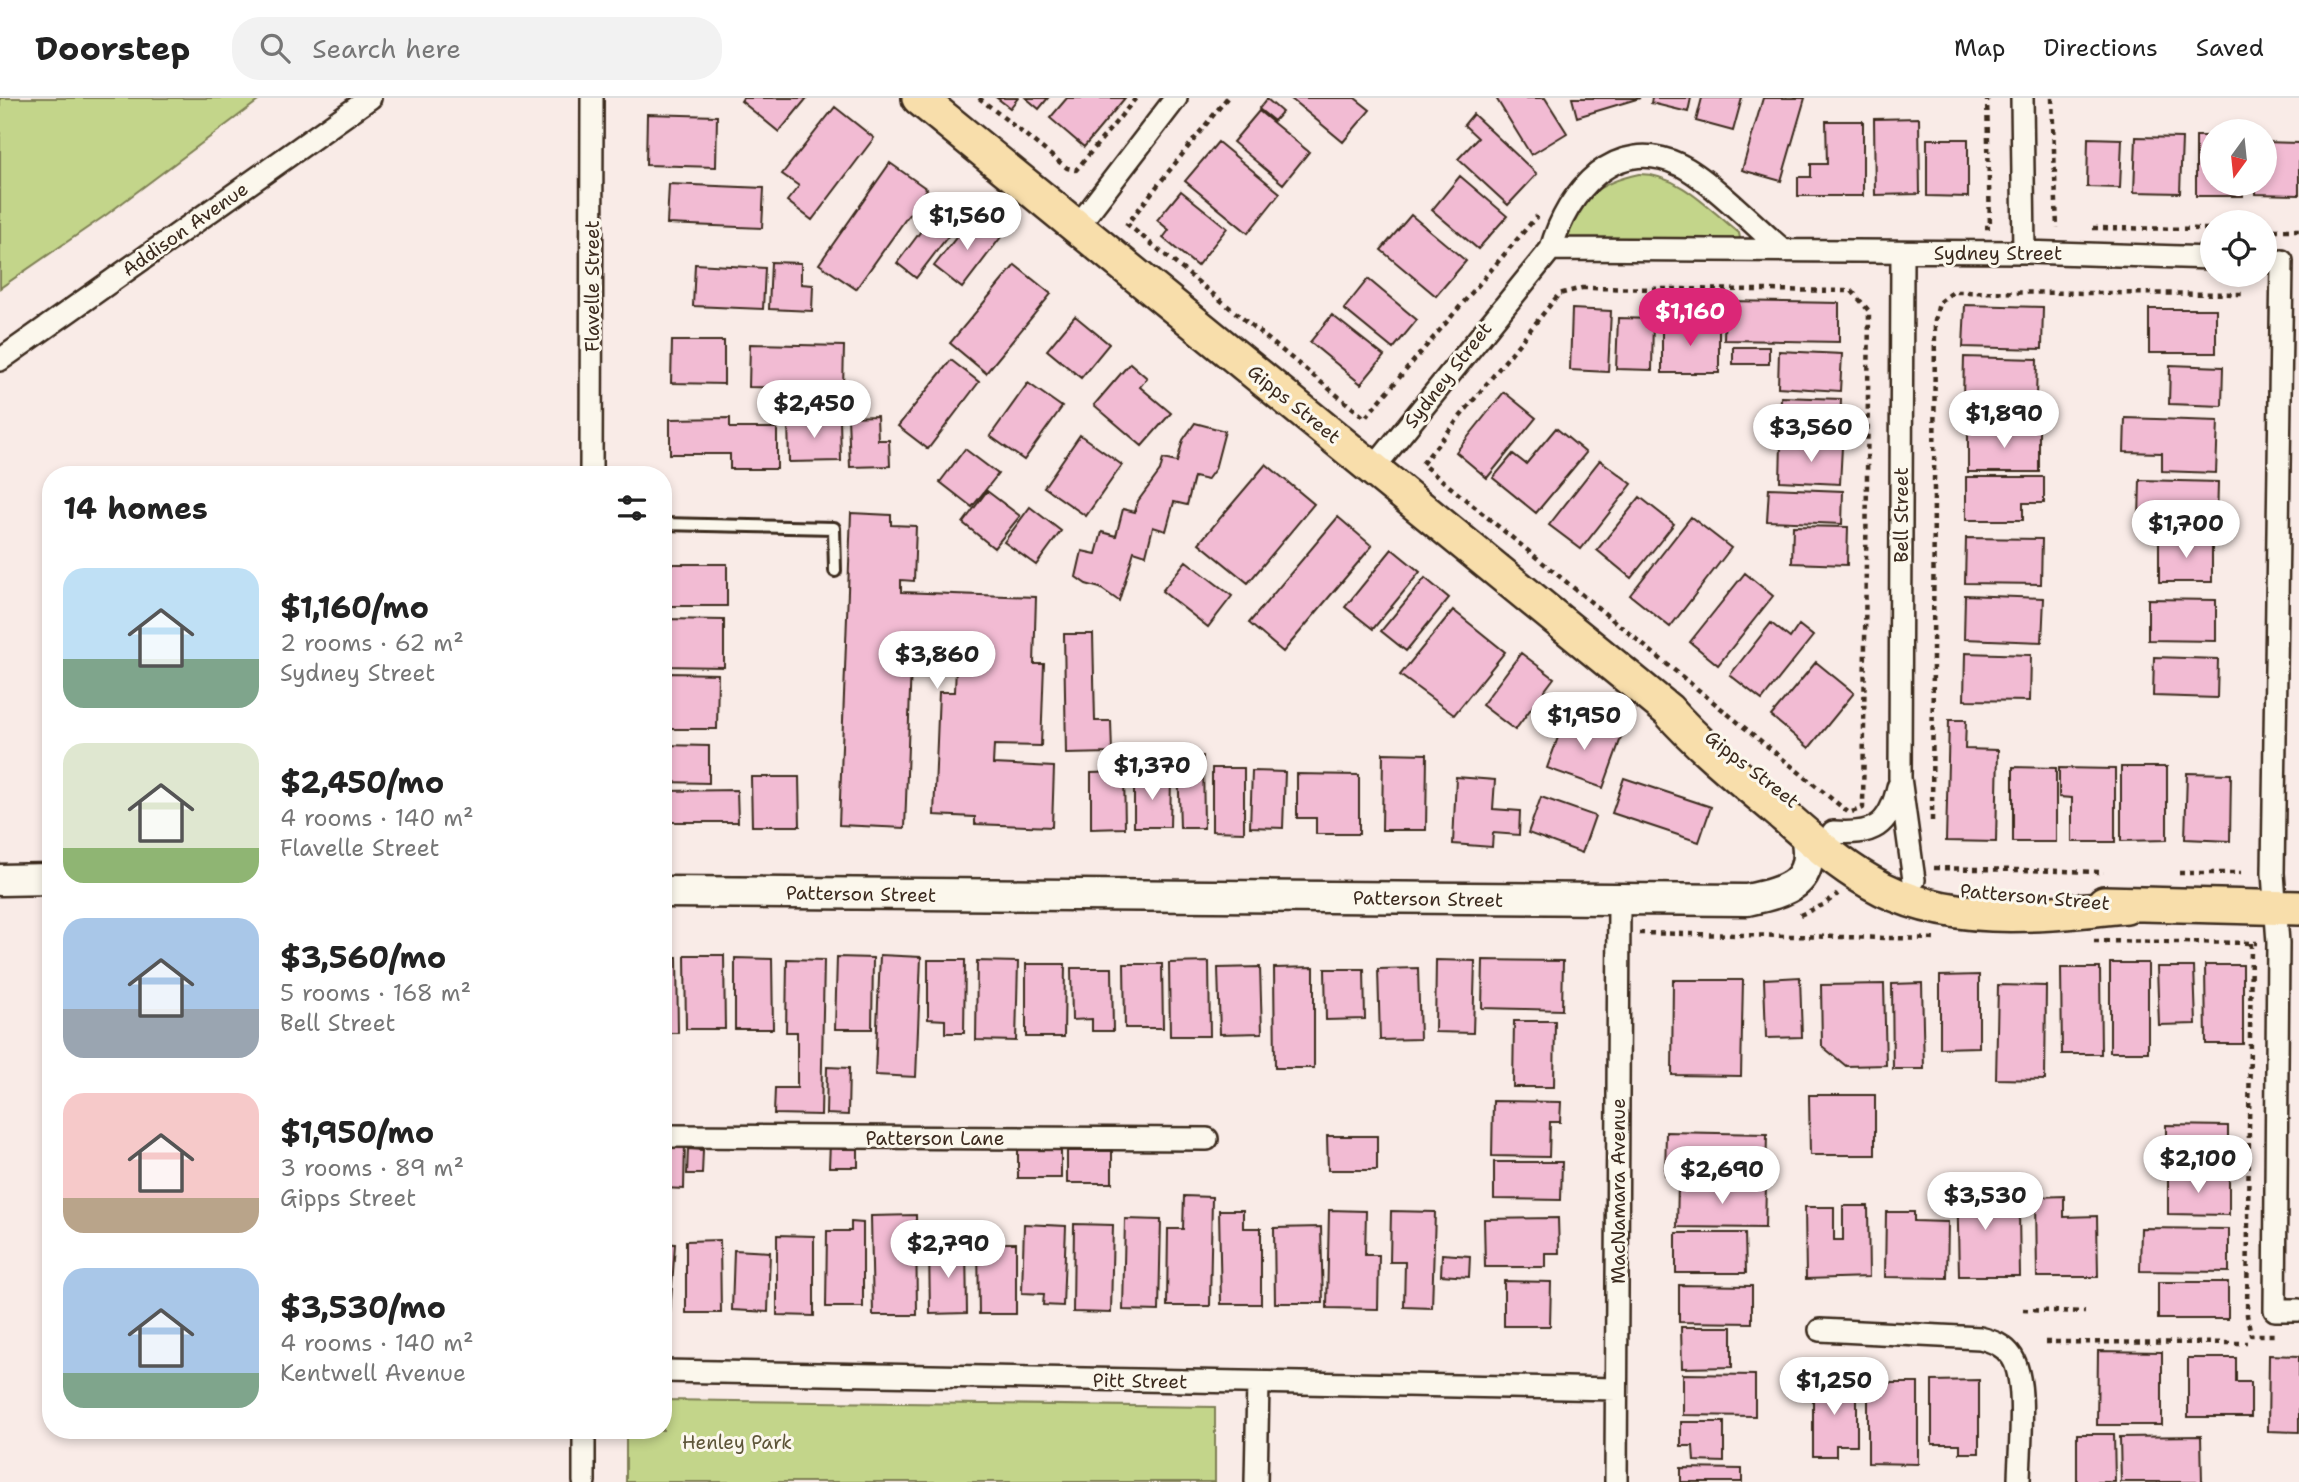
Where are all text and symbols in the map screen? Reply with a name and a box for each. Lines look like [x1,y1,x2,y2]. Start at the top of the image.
search box [232,17,722,80]
text: Doorstep [35,26,190,71]
icon: search [256,29,294,67]
text: Search here [312,31,461,66]
text: Map [1954,32,2005,64]
text: Directions [2043,32,2158,64]
text: Saved [2196,32,2264,64]
north arrow [2200,119,2277,196]
map controls [2200,119,2277,287]
street label: Addison Avenue [117,176,253,282]
pin: $1,560 [910,192,1024,252]
text: $1,560 [928,200,1006,230]
button: locate [2200,210,2277,287]
street label: Flavelle Street [580,220,605,352]
street label: Sydney Street [1934,241,2062,266]
pin: $1,160 [1633,288,1747,348]
text: $1,160 [1655,296,1725,326]
street label: Sydney Street [1399,317,1497,433]
street label: Gipps Street [1242,359,1346,449]
pin: $2,450 [757,380,871,440]
text: $2,450 [773,388,855,418]
pin: $1,890 [1947,390,2061,450]
text: $1,890 [1965,398,2043,428]
pin: $3,560 [1754,404,1868,464]
text: $3,560 [1769,412,1853,442]
street label: Bell Street [1889,467,1914,563]
text: 14 homes [63,488,208,529]
icon: filters [613,489,651,527]
pin: $1,700 [2129,500,2243,560]
text: $1,700 [2148,508,2224,538]
text: $1,160/mo [280,587,429,628]
icon: home [119,596,203,680]
text: 2 rooms · 62 m² [280,628,464,658]
pin: $3,860 [880,632,994,691]
text: $3,860 [894,639,980,669]
text: Sydney Street [280,658,435,688]
pin: $1,950 [1527,692,1641,752]
text: $1,950 [1547,700,1621,730]
street label: Gipps Street [1700,724,1804,814]
pin: $1,370 [1095,742,1209,802]
text: $1,370 [1113,750,1191,780]
text: $2,450/mo [280,762,444,803]
icon: home [119,771,203,855]
text: 4 rooms · 140 m² [280,803,474,833]
text: Flavelle Street [280,833,440,863]
street label: Patterson Street [1959,878,2111,916]
street label: Patterson Street [786,880,936,908]
street label: Patterson Street [1353,885,1503,913]
text: $3,560/mo [280,937,446,978]
icon: home [119,946,203,1030]
text: 5 rooms · 168 m² [280,978,471,1008]
text: Bell Street [280,1008,395,1038]
street label: MacNamara Avenue [1606,1098,1631,1284]
text: $1,950/mo [280,1112,434,1153]
icon: home [119,1121,203,1205]
street label: Patterson Lane [866,1126,1004,1151]
pin: $2,100 [2141,1136,2255,1195]
text: $2,100 [2159,1143,2237,1173]
pin: $2,690 [1665,1146,1779,1206]
text: 3 rooms · 89 m² [280,1153,464,1183]
text: $2,690 [1680,1154,1764,1184]
pin: $3,530 [1928,1172,2042,1232]
text: $3,530 [1943,1180,2027,1210]
text: Gipps Street [280,1183,416,1213]
pin: $2,790 [891,1220,1005,1280]
text: $2,790 [906,1228,990,1258]
text: $3,530/mo [280,1287,446,1328]
icon: home [119,1296,203,1380]
text: 4 rooms · 140 m² [280,1328,474,1358]
text: Kentwell Avenue [280,1358,466,1388]
pin: $1,250 [1777,1358,1891,1417]
text: $1,250 [1796,1365,1872,1395]
street label: Pitt Street [1092,1368,1188,1394]
park label: Henley Park [682,1430,792,1455]

